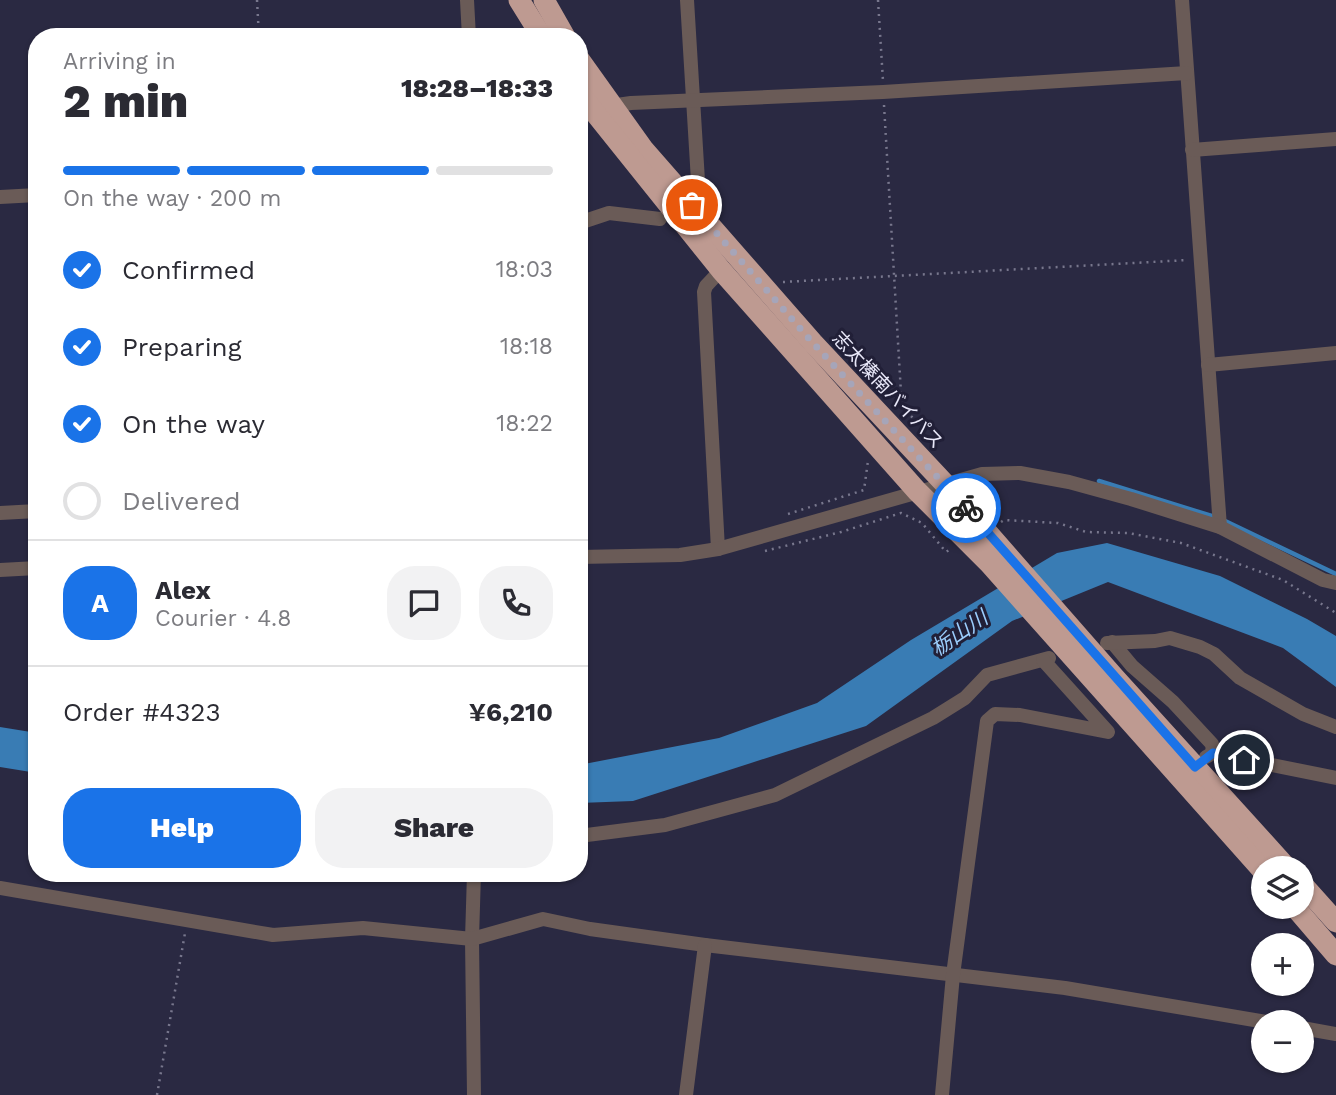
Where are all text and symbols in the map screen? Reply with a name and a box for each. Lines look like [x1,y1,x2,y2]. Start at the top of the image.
text: Arriving in [63,48,176,75]
text: 18:28–18:33 [401,73,553,103]
text: 2 min [63,74,188,128]
pin [662,175,722,235]
text: On the way · 200 m [63,185,281,212]
icon: bag [673,186,711,224]
icon: check [63,251,101,289]
text: Confirmed [122,255,255,285]
text: 18:03 [496,256,553,283]
street label: 志太榛南バイパス [828,327,948,453]
icon: check [63,328,101,366]
text: Preparing [122,332,242,362]
text: 18:18 [500,333,553,360]
icon: check [63,405,101,443]
text: On the way [122,409,265,439]
text: 18:22 [496,410,553,437]
courier [931,473,1001,543]
text: Delivered [122,486,241,516]
icon: bike [947,489,985,527]
button: chat [387,566,461,640]
button: phone [479,566,553,640]
text: Alex [155,575,211,605]
text: A [91,588,109,618]
water label: 栃山川 [926,604,994,661]
text: Courier · 4.8 [155,605,291,632]
text: Order #4323 [63,697,221,727]
text: ¥6,210 [469,697,553,727]
pin [1214,730,1274,790]
icon: home [1225,741,1263,779]
button: Help [63,788,301,868]
button: Share [315,788,553,868]
map controls [1251,856,1314,1073]
button: layers [1251,856,1314,919]
button: + [1251,933,1314,996]
button: − [1251,1010,1314,1073]

